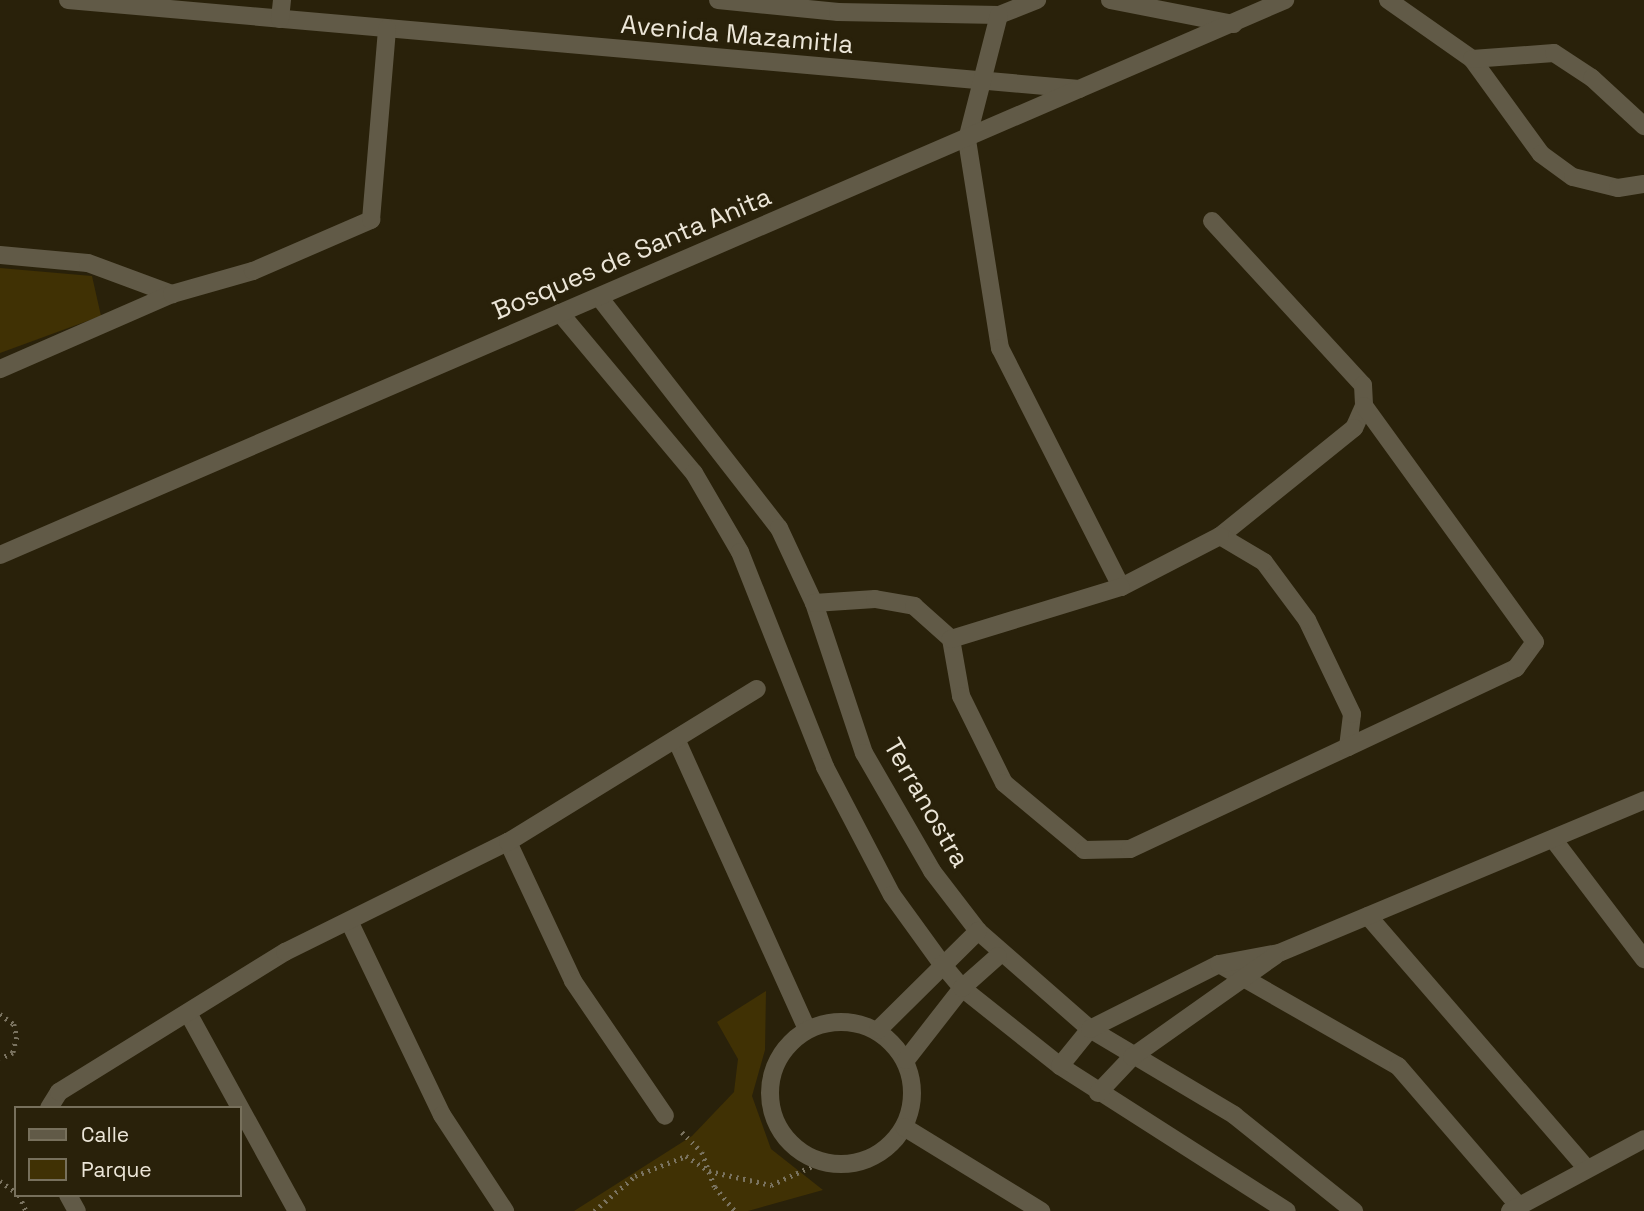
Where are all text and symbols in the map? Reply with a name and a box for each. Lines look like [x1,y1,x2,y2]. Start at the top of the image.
street label: Avenida Mazamitla [619,9,855,61]
street label: Bosques de Santa Anita [488,181,776,327]
street label: Terranostra [877,733,975,873]
legend [14,1106,242,1197]
text: Calle [81,1121,129,1148]
text: Parque [81,1156,152,1183]

